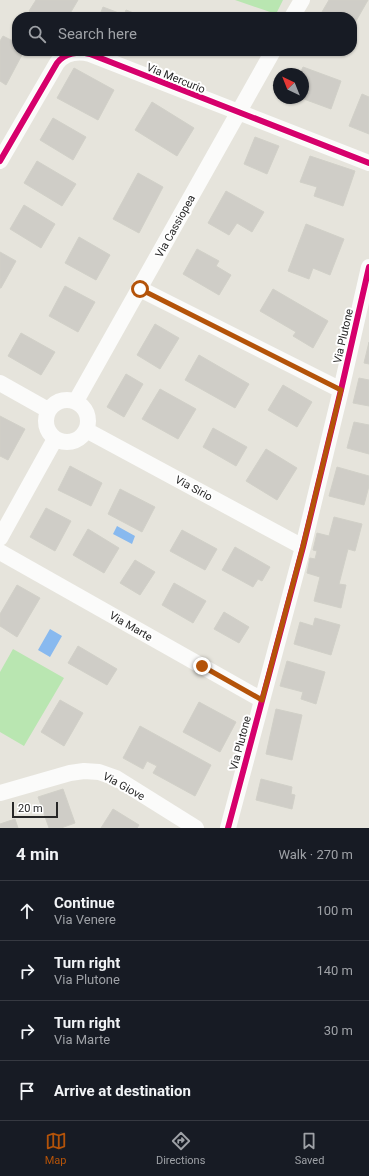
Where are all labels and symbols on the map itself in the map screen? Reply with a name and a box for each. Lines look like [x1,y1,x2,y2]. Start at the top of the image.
street label: Via Mercurio [145,61,207,96]
north arrow [273,68,309,104]
street label: Via Cassiopea [153,193,198,260]
route start [131,280,149,298]
street label: Via Plutone [331,307,356,365]
street label: Via Sirio [173,473,215,504]
street label: Via Marte [107,609,155,644]
route end [193,657,211,675]
street label: Via Plutone [227,714,254,772]
street label: Via Giove [101,770,147,803]
scale bar [12,800,58,819]

